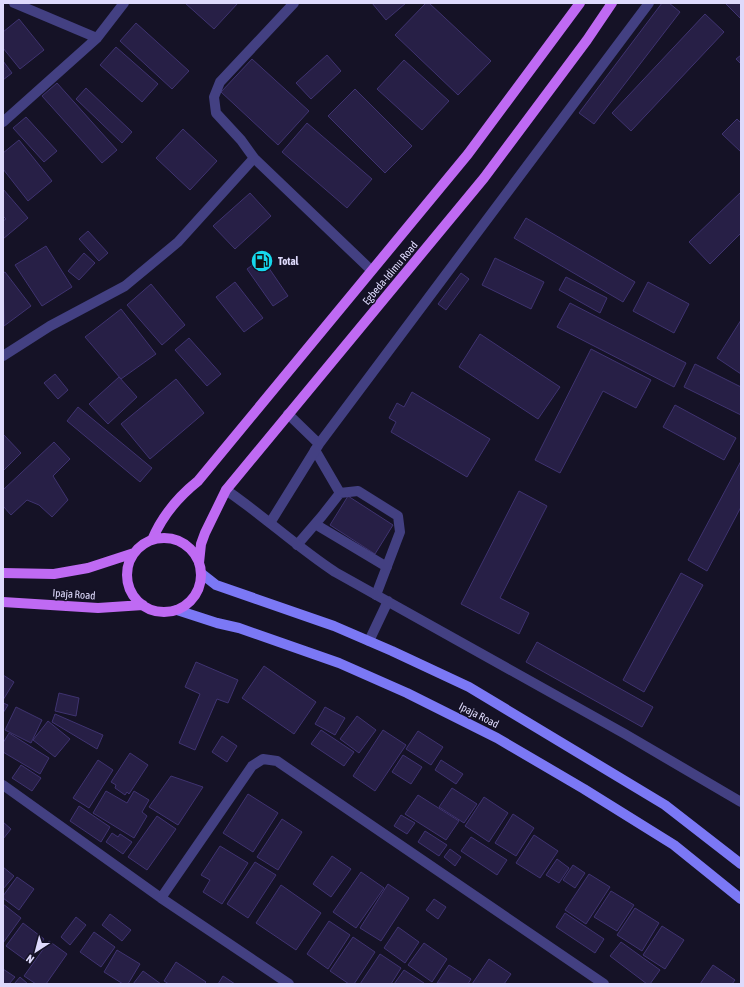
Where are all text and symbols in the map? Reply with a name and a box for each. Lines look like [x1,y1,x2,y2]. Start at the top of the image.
street label: Egbeda-Idimu Road [360,239,420,307]
fuel station icon: Total [249,248,275,274]
place label: Total [278,255,300,267]
street label: Ipaja Road [52,587,96,601]
street label: Ipaja Road [457,700,501,730]
north arrow [16,931,56,971]
text: N [24,952,36,966]

